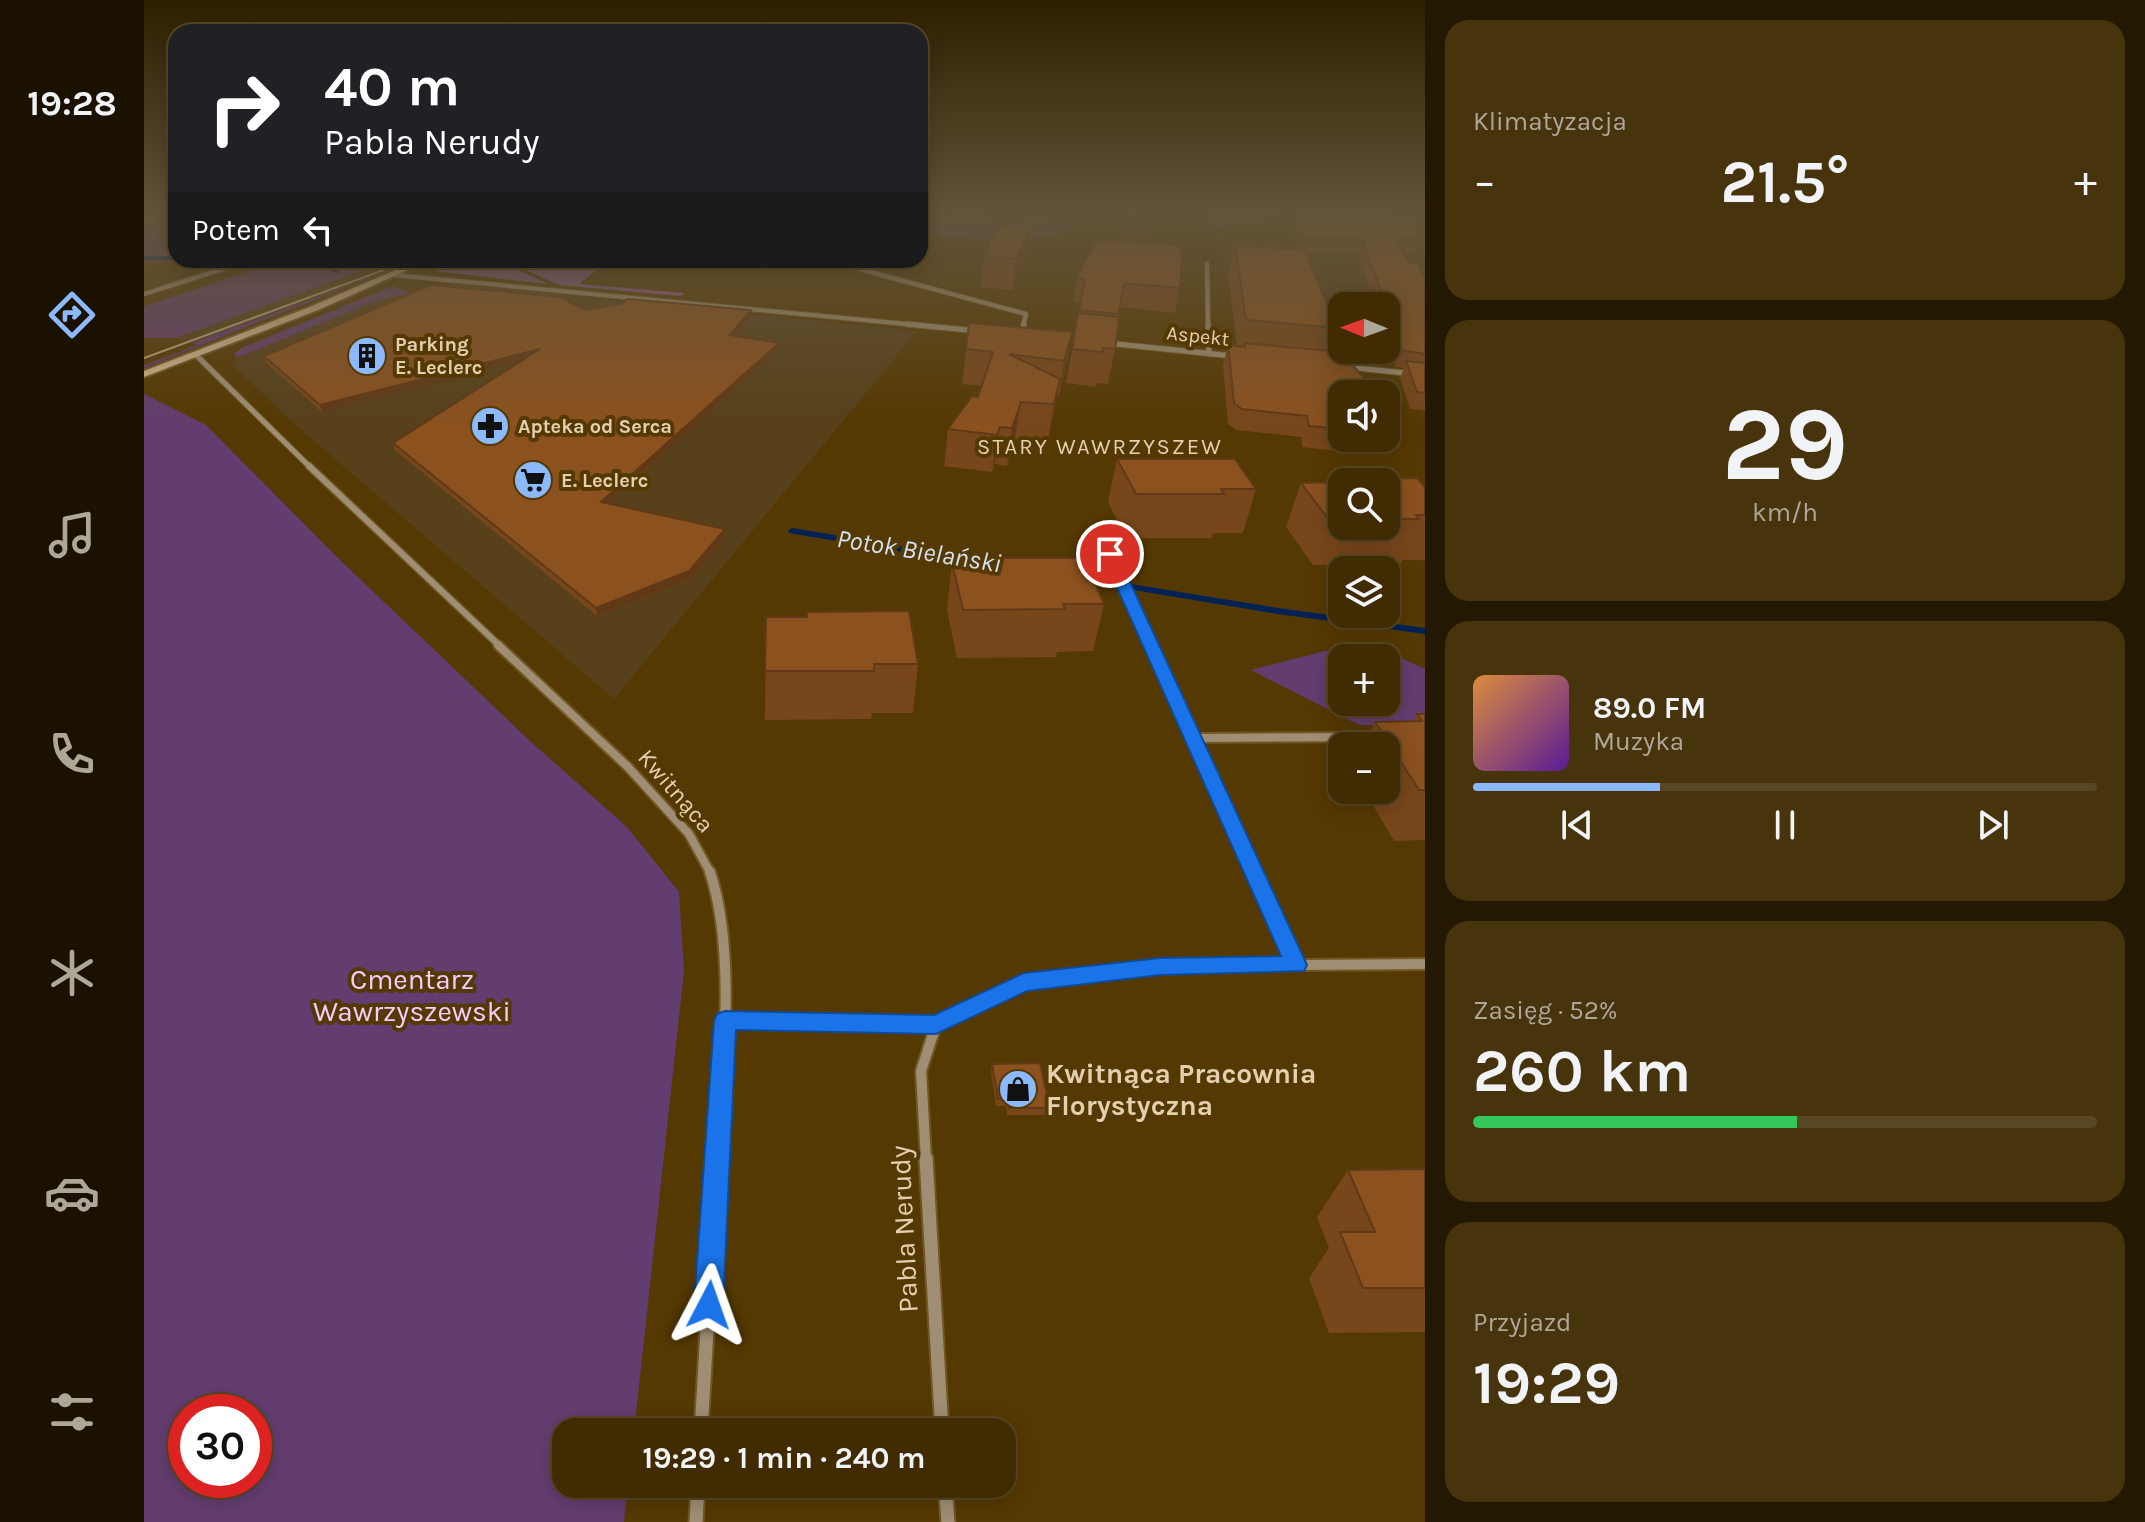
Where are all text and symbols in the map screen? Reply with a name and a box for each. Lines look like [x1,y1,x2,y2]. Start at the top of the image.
text: 40 m [324,54,460,119]
icon: right [192,56,296,160]
text: 19:28 [27,82,117,124]
text: Klimatyzacja [1473,106,1627,137]
text: Pabla Nerudy [324,121,540,163]
text: 21.5° [1721,147,1849,217]
text: − [1473,156,1496,207]
text: + [2074,156,2097,207]
icon: left [296,208,340,252]
text: Potem [192,212,280,248]
icon: directions [44,287,100,343]
north arrow [1328,292,1400,364]
map controls [1328,292,1400,804]
street label: Aspekt [1166,321,1231,351]
place label: Parking E. Leclerc [395,333,482,379]
building icon: Parking E. Leclerc [346,335,388,377]
button: sound [1328,380,1400,452]
text: 29 [1722,384,1848,505]
pharmacy icon: Apteka od Serca [469,405,511,447]
place label: Apteka od Serca [518,415,672,438]
district label: STARY WAWRZYSZEW [977,434,1223,460]
supermarket icon: E. Leclerc [512,459,554,501]
button: search [1328,468,1400,540]
place label: E. Leclerc [561,469,648,492]
text: km/h [1752,497,1818,528]
icon: music [44,507,100,563]
pin [1076,520,1144,588]
water label: Potok Bielański [835,523,1003,579]
icon: arrive [1088,532,1132,576]
button: layers [1328,556,1400,628]
button: + [1328,644,1400,716]
text: 89.0 FM [1593,690,1706,726]
icon: phone [44,726,100,782]
text: Muzyka [1593,726,1684,757]
button: − [1328,732,1400,804]
street label: Kwitnąca [632,744,720,838]
icon: previous [1555,803,1599,847]
icon: pause [1763,803,1807,847]
icon: next [1971,803,2015,847]
icon: climate [44,945,100,1001]
park label: Cmentarz Wawrzyszewski [313,963,511,1028]
text: Zasięg · 52% [1473,995,1618,1026]
text: 260 km [1473,1036,1691,1106]
place label: Kwitnąca Pracownia Florystyczna [1046,1057,1316,1122]
shop icon: Kwitnąca Pracownia Florystyczna [997,1068,1039,1110]
street label: Pabla Nerudy [883,1144,925,1314]
icon: car [44,1165,100,1221]
position arrow [667,1263,751,1347]
text: Przyjazd [1473,1307,1571,1338]
text: 19:29 [1473,1348,1620,1418]
icon: filters [44,1384,100,1440]
speed limit sign: 30 [168,1394,272,1498]
text: 19:29 · 1 min · 240 m [642,1440,926,1476]

